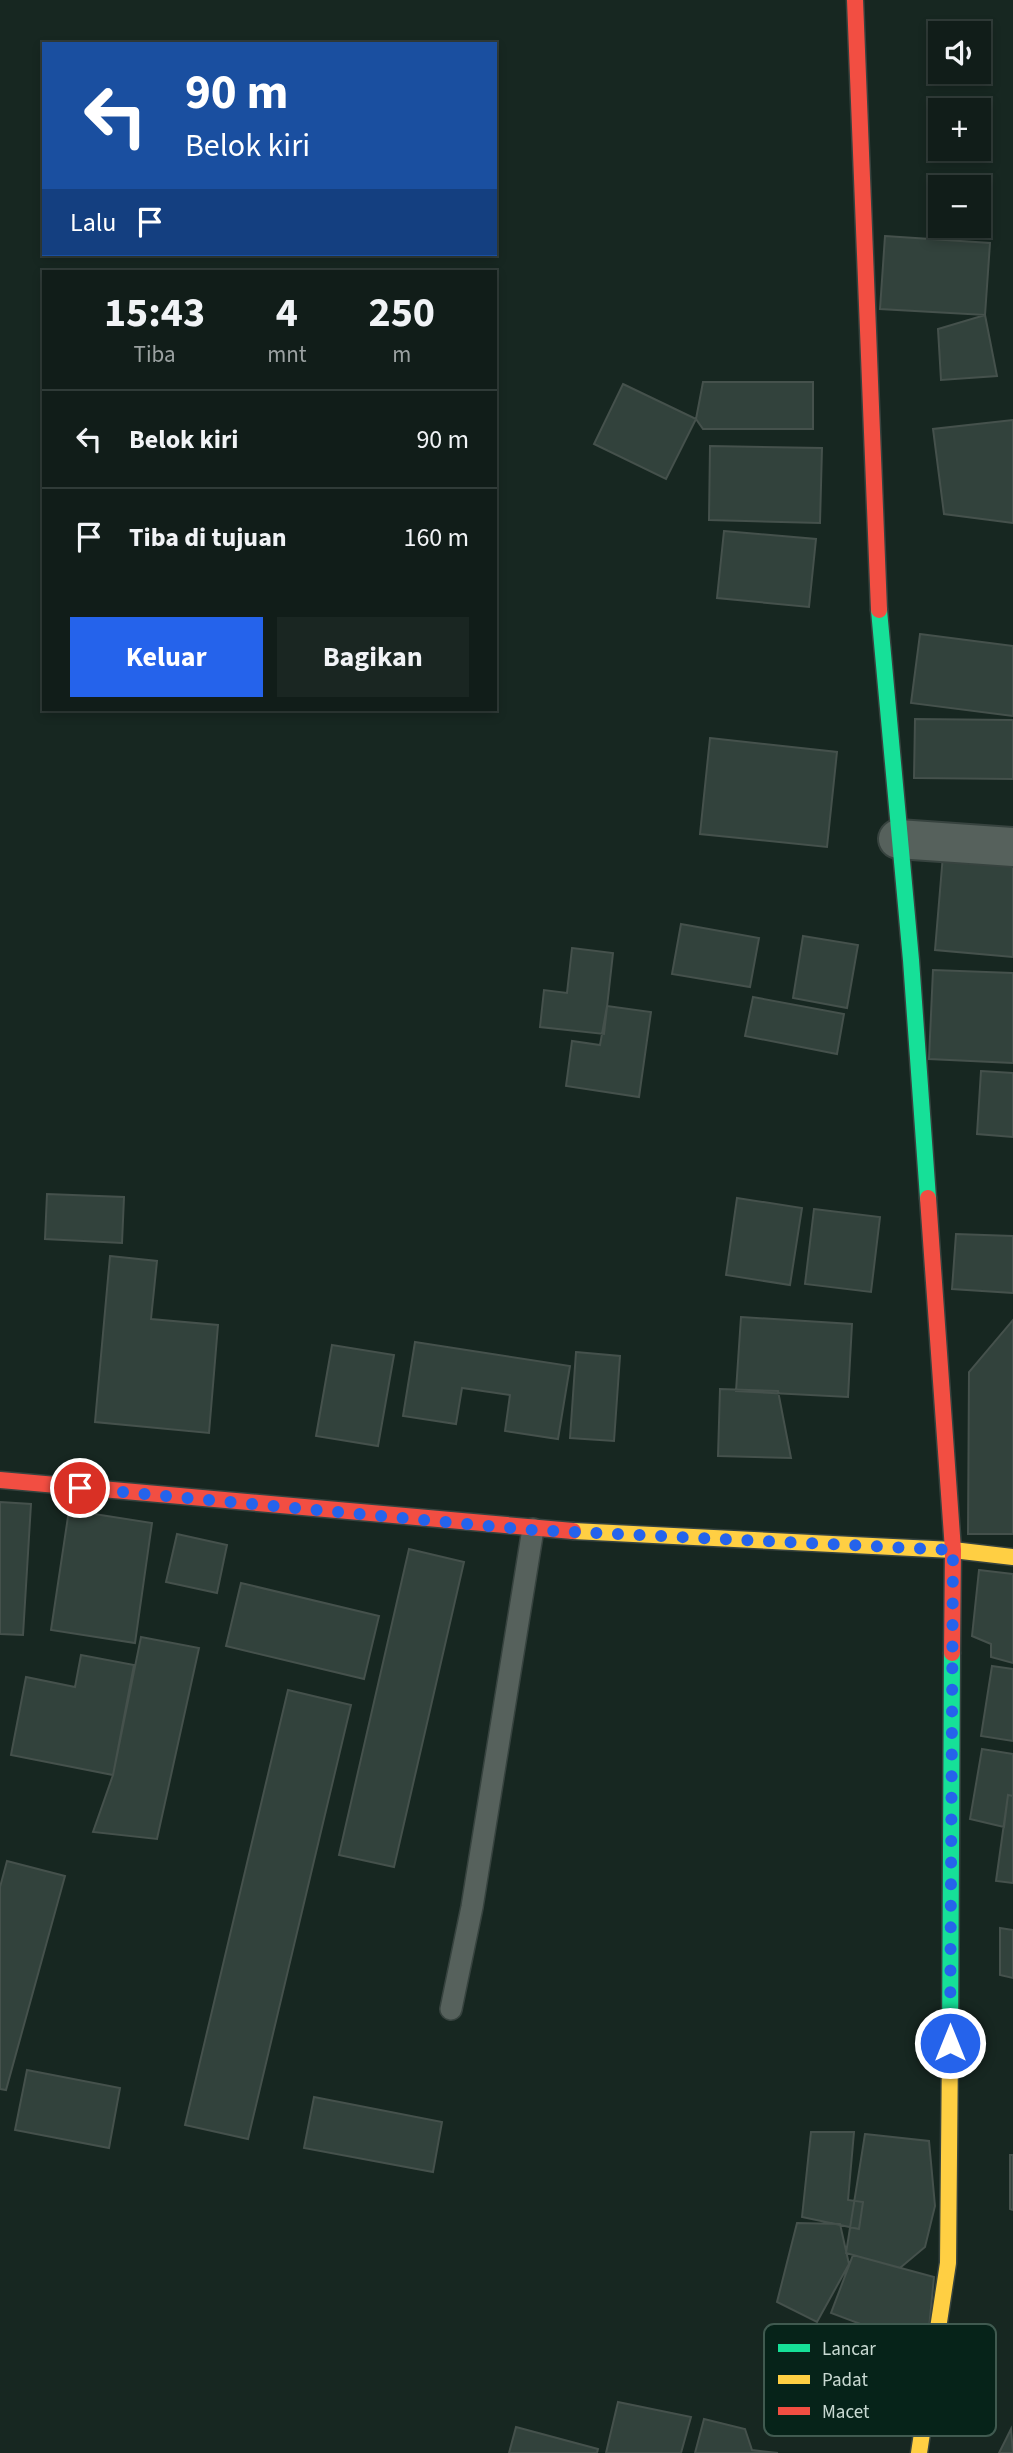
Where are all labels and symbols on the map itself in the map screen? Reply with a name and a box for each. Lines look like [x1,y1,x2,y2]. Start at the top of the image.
pin [50,1458,110,1518]
position arrow [913,2006,987,2080]
legend [764,2324,996,2436]
text: Lancar [822,2336,876,2363]
text: Padat [822,2367,868,2394]
text: Macet [822,2399,870,2426]

